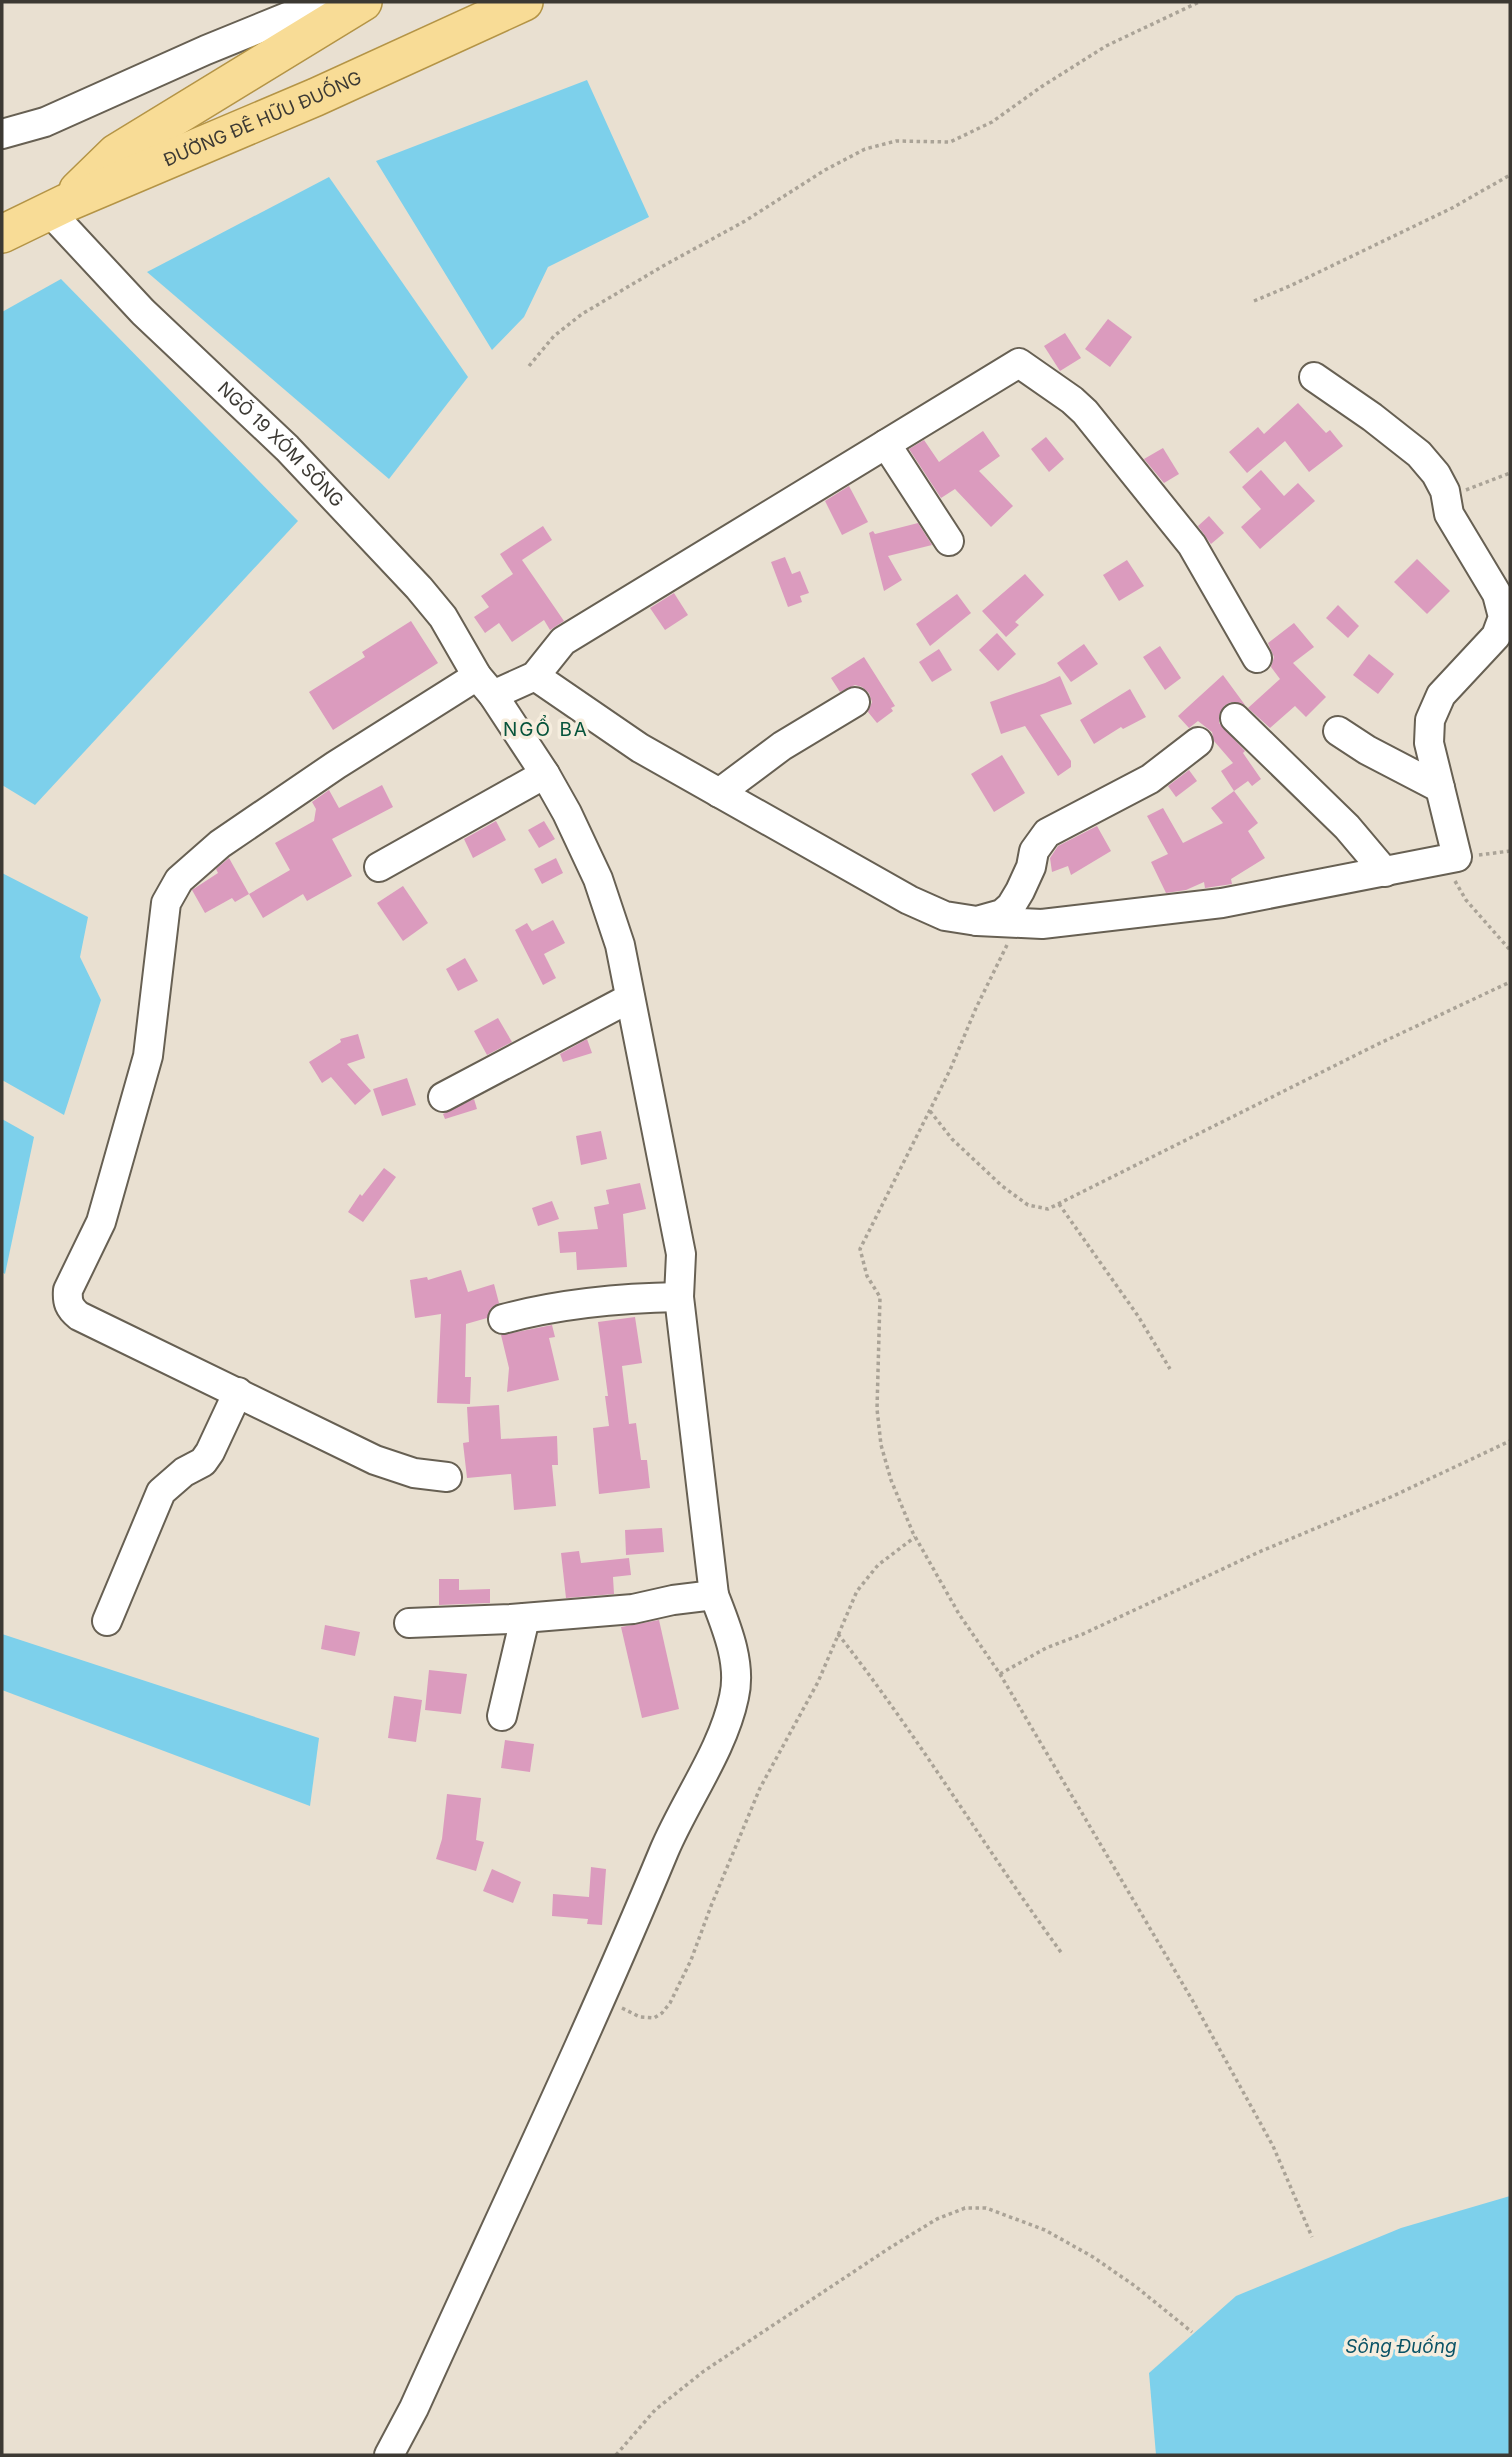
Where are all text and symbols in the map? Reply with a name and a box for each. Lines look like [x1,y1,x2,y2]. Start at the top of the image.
street label: ĐƯỜNG ĐÊ HỮU ĐUỐNG [160,67,365,170]
street label: NGÕ 19 XÓM SÔNG [214,377,348,511]
district label: NGỔ BA [503,715,589,741]
water label: Sông Đuống [1345,2335,1457,2358]

